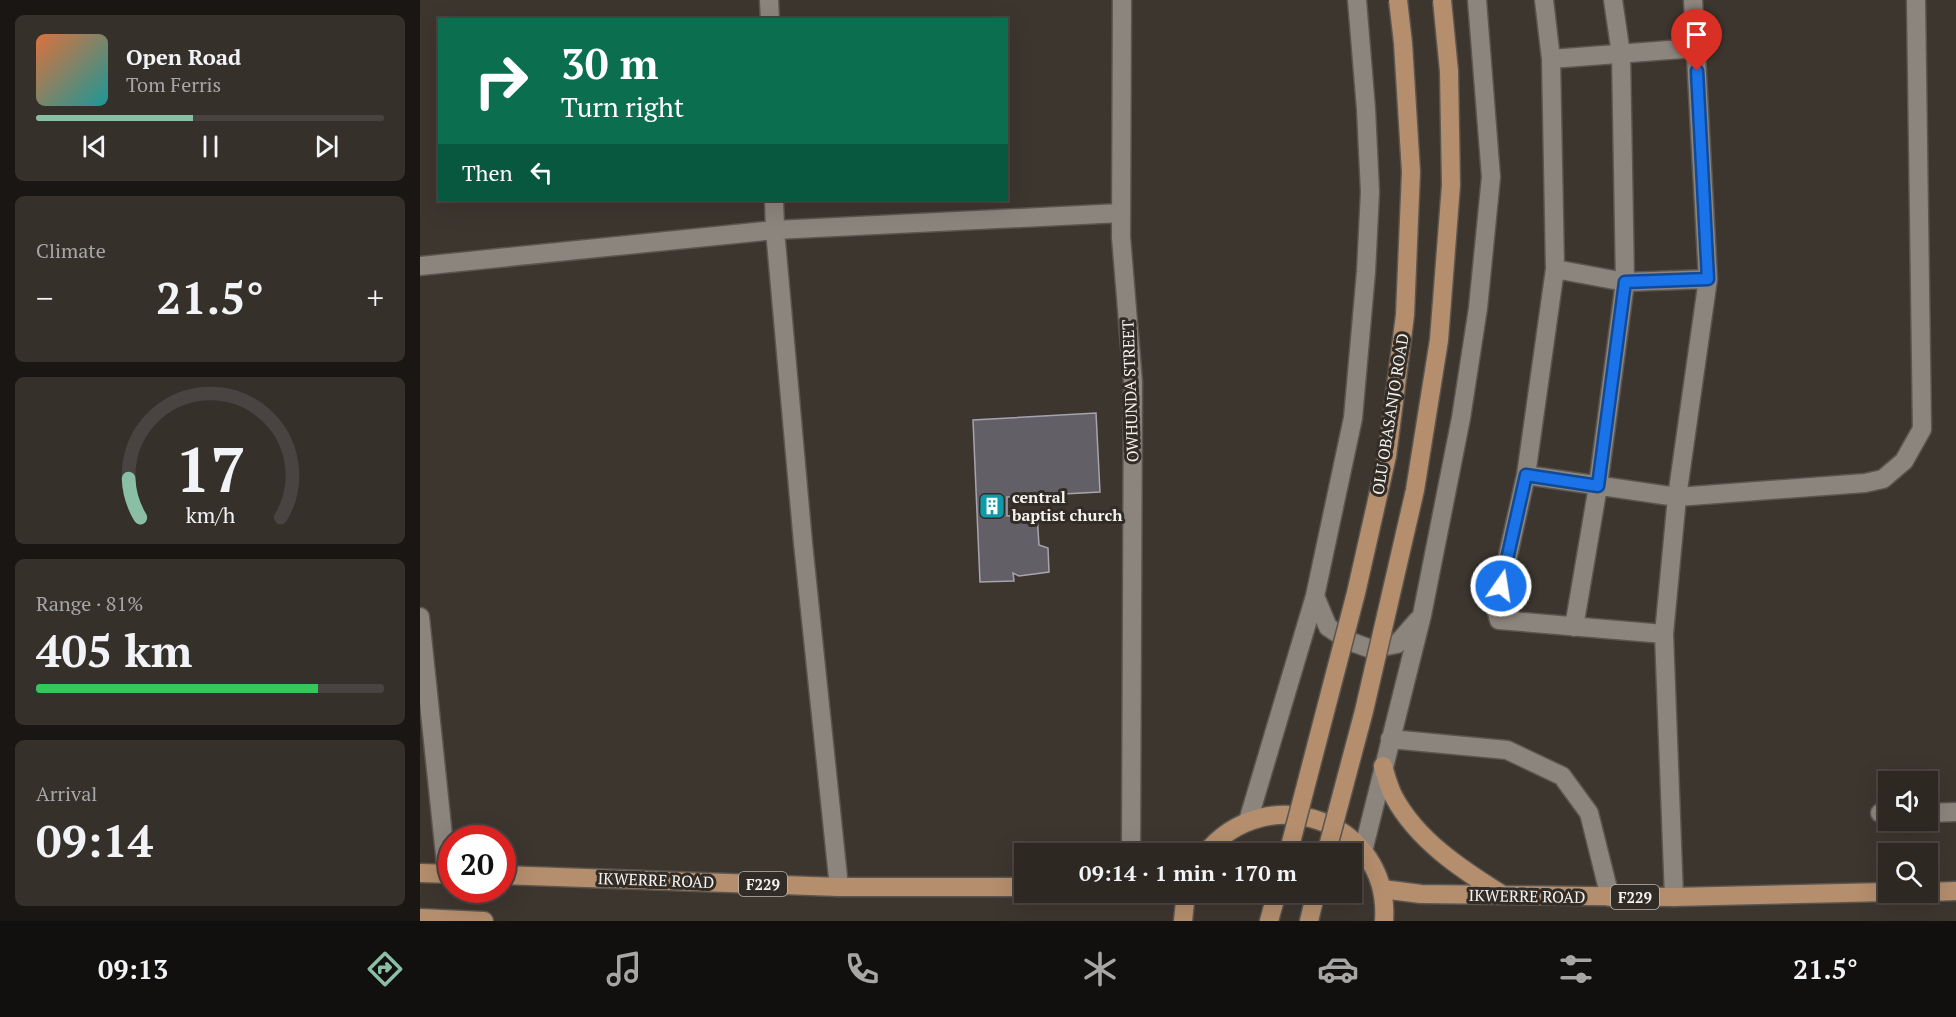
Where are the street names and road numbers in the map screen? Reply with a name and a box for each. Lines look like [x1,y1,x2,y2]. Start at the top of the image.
street label: OWHUNDA STREET [1117,319,1143,463]
street label: OLU OBASANJO ROAD [1366,332,1414,496]
street label: IKWERRE ROAD [597,867,715,893]
road number: F229 [739,872,787,896]
street label: IKWERRE ROAD [1468,884,1586,908]
road number: F229 [1611,885,1659,909]

